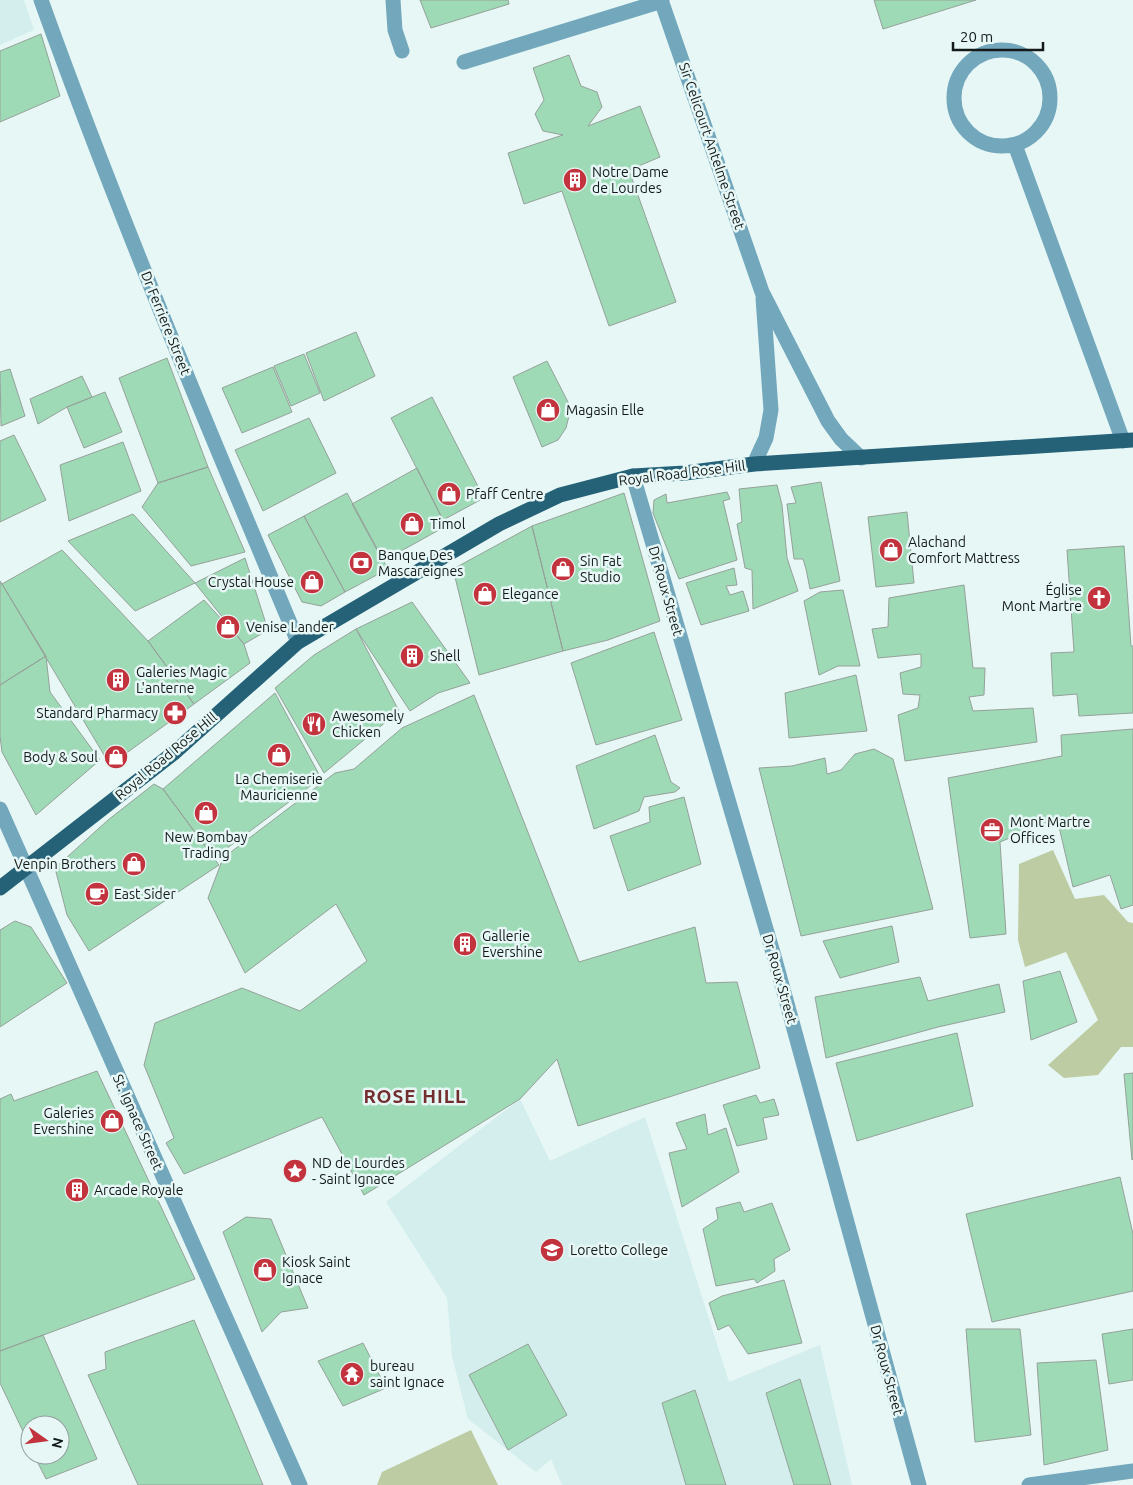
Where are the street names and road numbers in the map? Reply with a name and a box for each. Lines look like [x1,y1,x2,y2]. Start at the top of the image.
street label: Sir Celicourt Antelme Street [676,60,748,232]
street label: Dr Ferriere Street [138,269,194,378]
street label: Royal Road Rose Hill [618,457,747,489]
street label: Dr Roux Street [646,544,687,638]
street label: Royal Road Rose Hill [112,709,220,803]
street label: Dr Roux Street [760,932,801,1026]
street label: St. Ignace Street [110,1072,166,1173]
street label: Dr Roux Street [867,1323,907,1417]

